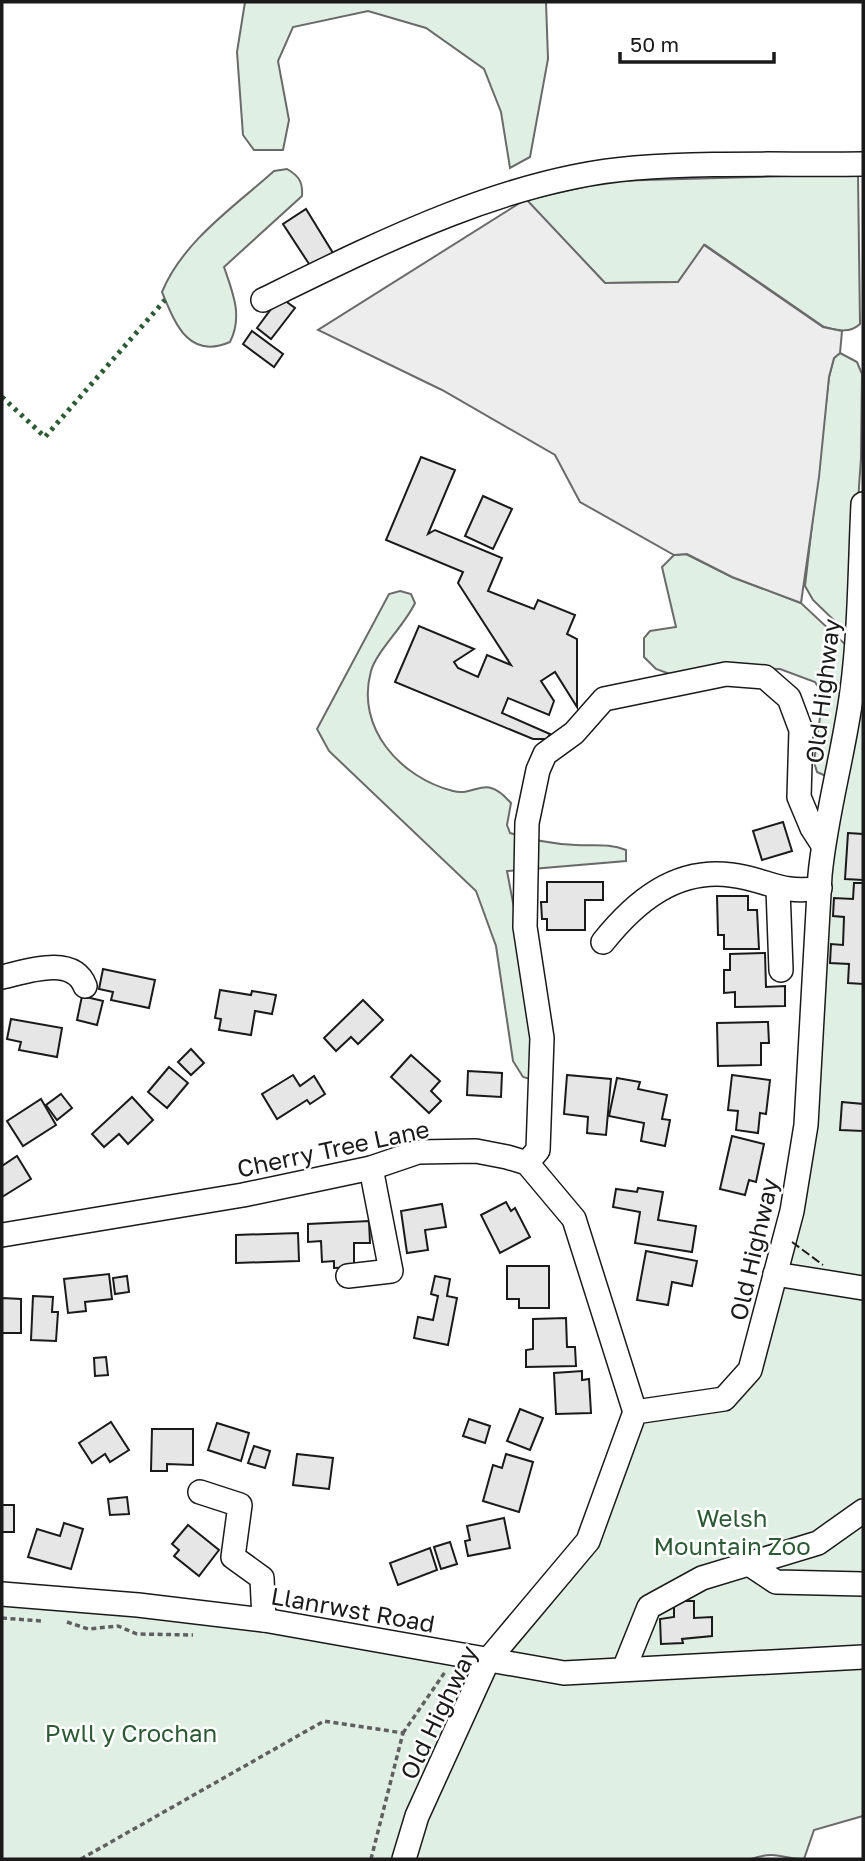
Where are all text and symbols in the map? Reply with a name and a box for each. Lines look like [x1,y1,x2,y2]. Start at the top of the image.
scale bar [620,21,774,65]
text: 50 m [630,31,679,57]
street label: Old Highway [799,617,845,765]
street label: Cherry Tree Lane [234,1113,432,1183]
street label: Old Highway [723,1175,783,1323]
park label: Welsh Mountain Zoo [653,1503,811,1560]
street label: Llanrwst Road [269,1580,437,1638]
street label: Old Highway [393,1640,483,1784]
park label: Pwll y Crochan [45,1718,217,1747]

